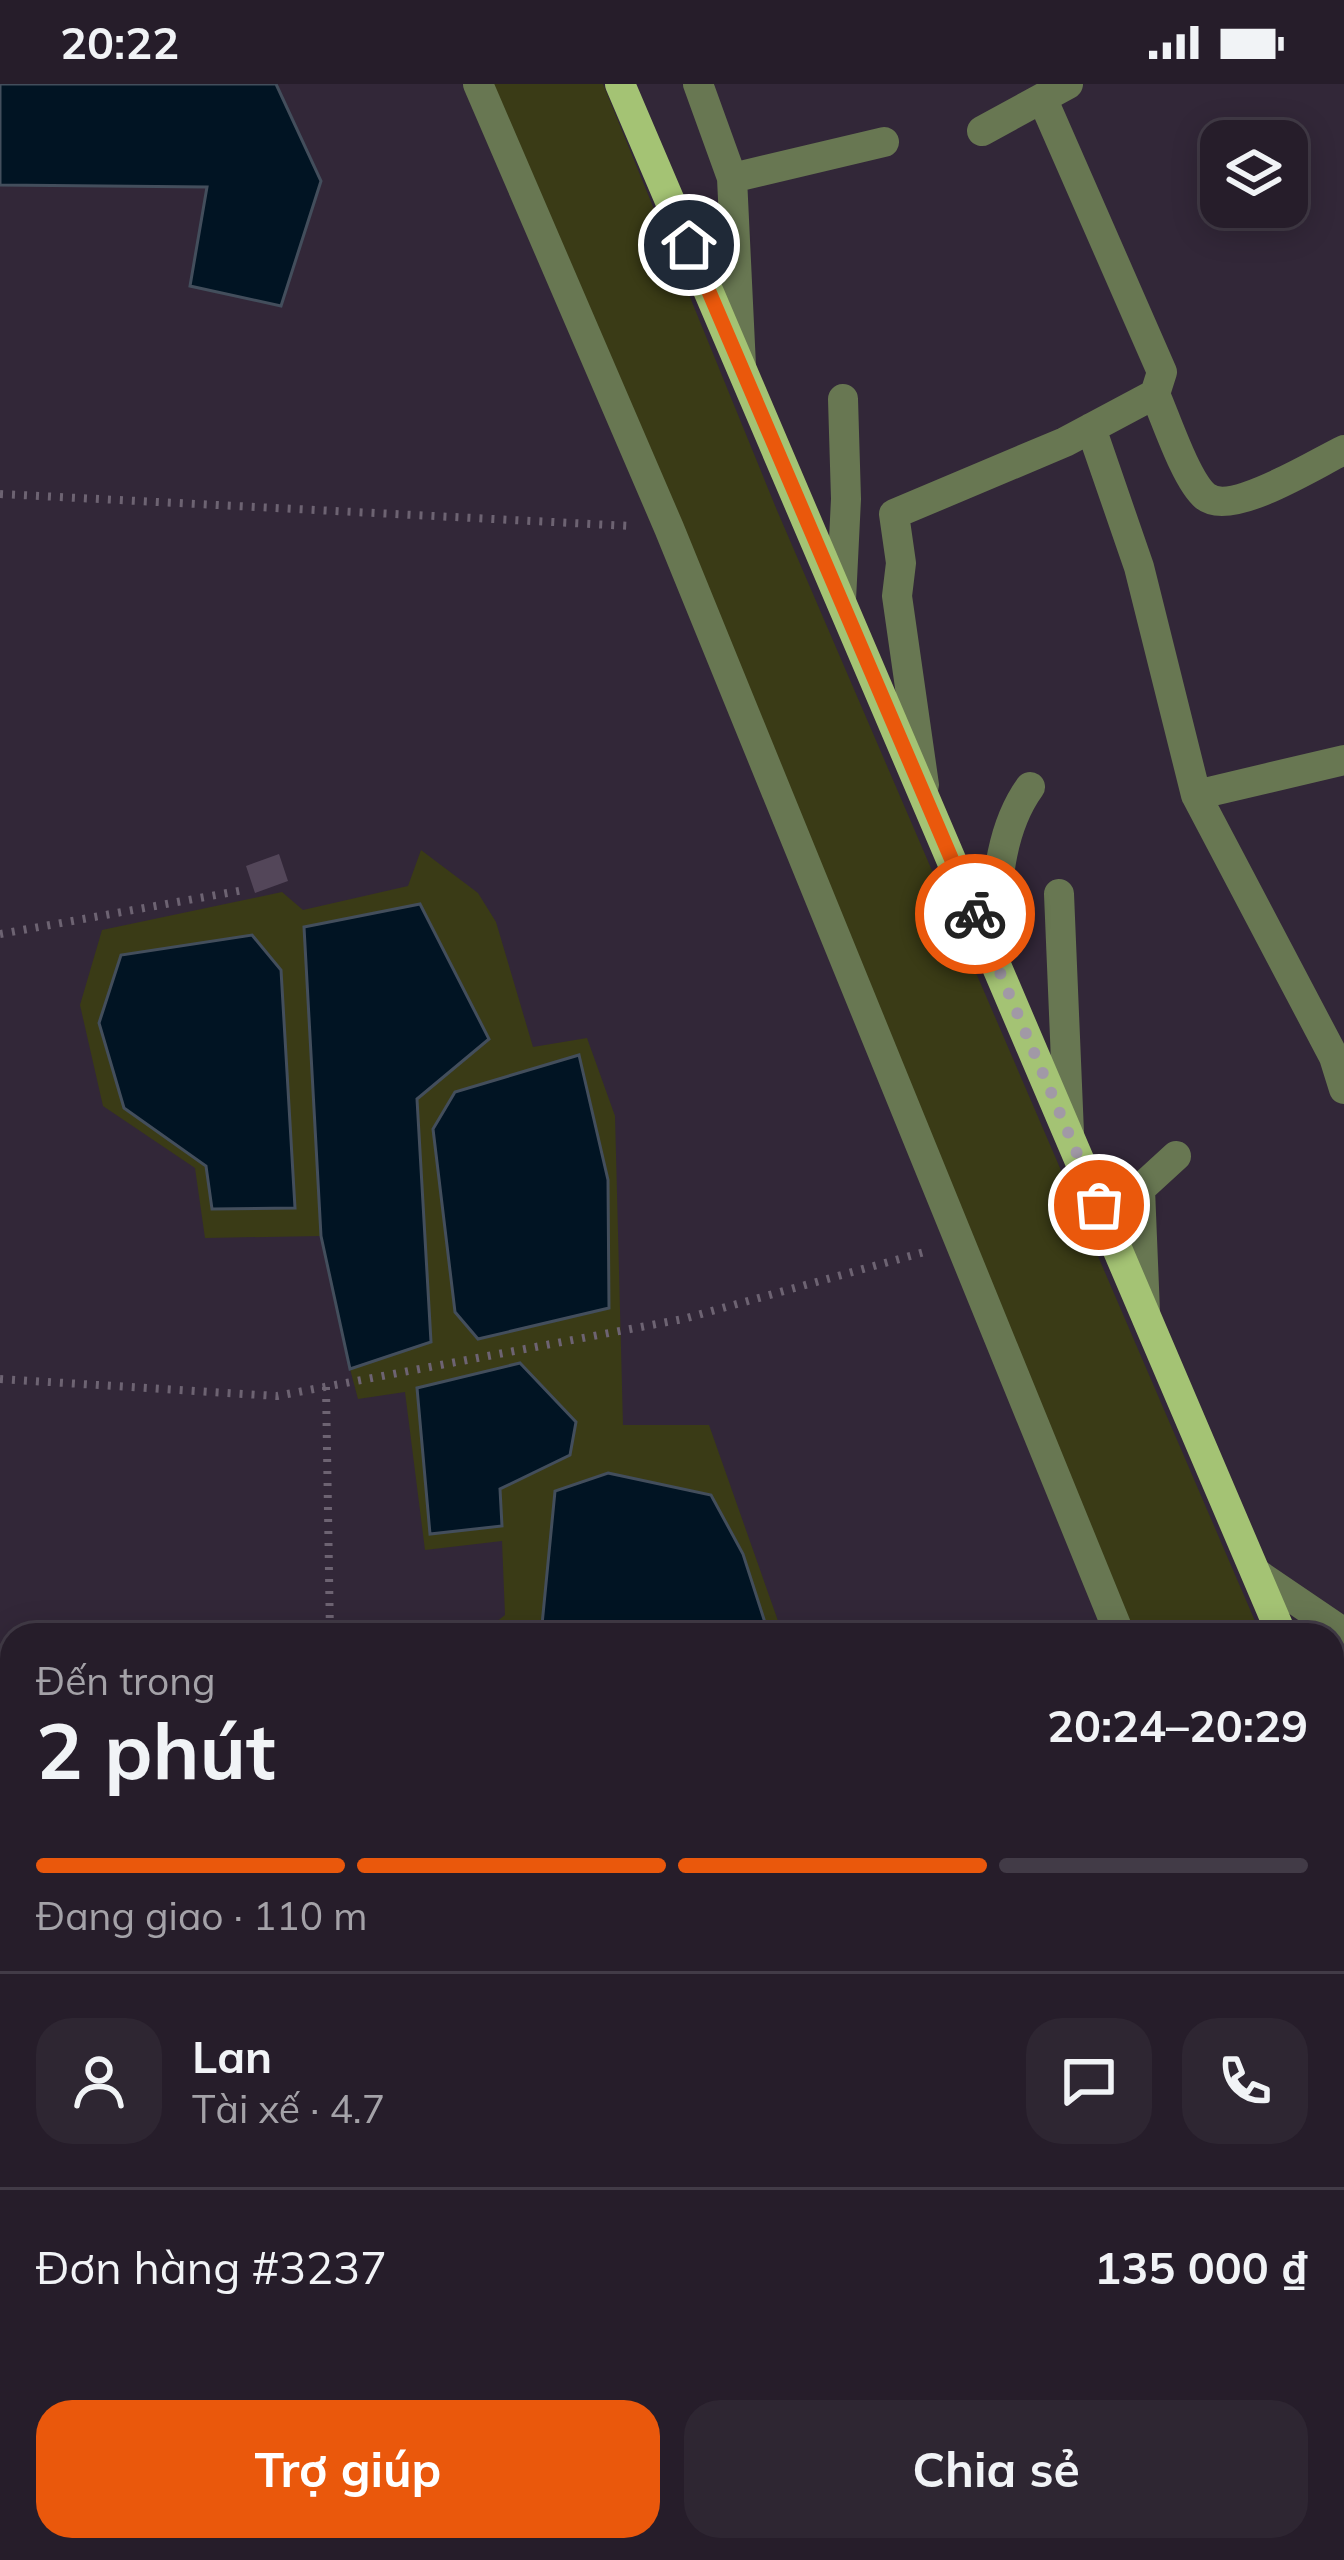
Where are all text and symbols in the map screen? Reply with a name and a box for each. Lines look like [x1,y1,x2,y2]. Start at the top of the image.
text: 20:22 [60,14,179,70]
map controls [1200,120,1308,228]
button: layers [1200,120,1308,228]
pin [638,194,740,296]
icon: home [656,212,722,278]
courier [915,854,1035,974]
icon: bike [942,881,1008,947]
pin [1048,1154,1150,1256]
icon: bag [1066,1172,1132,1238]
text: Đến trong [36,1656,216,1705]
text: 20:24–20:29 [1047,1697,1308,1753]
text: 2 phút [36,1701,276,1799]
text: Đang giao · 110 m [36,1891,368,1940]
button: person [36,2018,162,2144]
button: chat [1026,2018,1152,2144]
button: phone [1182,2018,1308,2144]
text: Lan [192,2028,272,2084]
text: Tài xế · 4.7 [192,2084,385,2133]
text: Đơn hàng #3237 [36,2239,387,2295]
text: 135 000 ₫ [1094,2239,1308,2295]
button: Trợ giúp [36,2400,660,2538]
button: Chia sẻ [684,2400,1308,2538]

